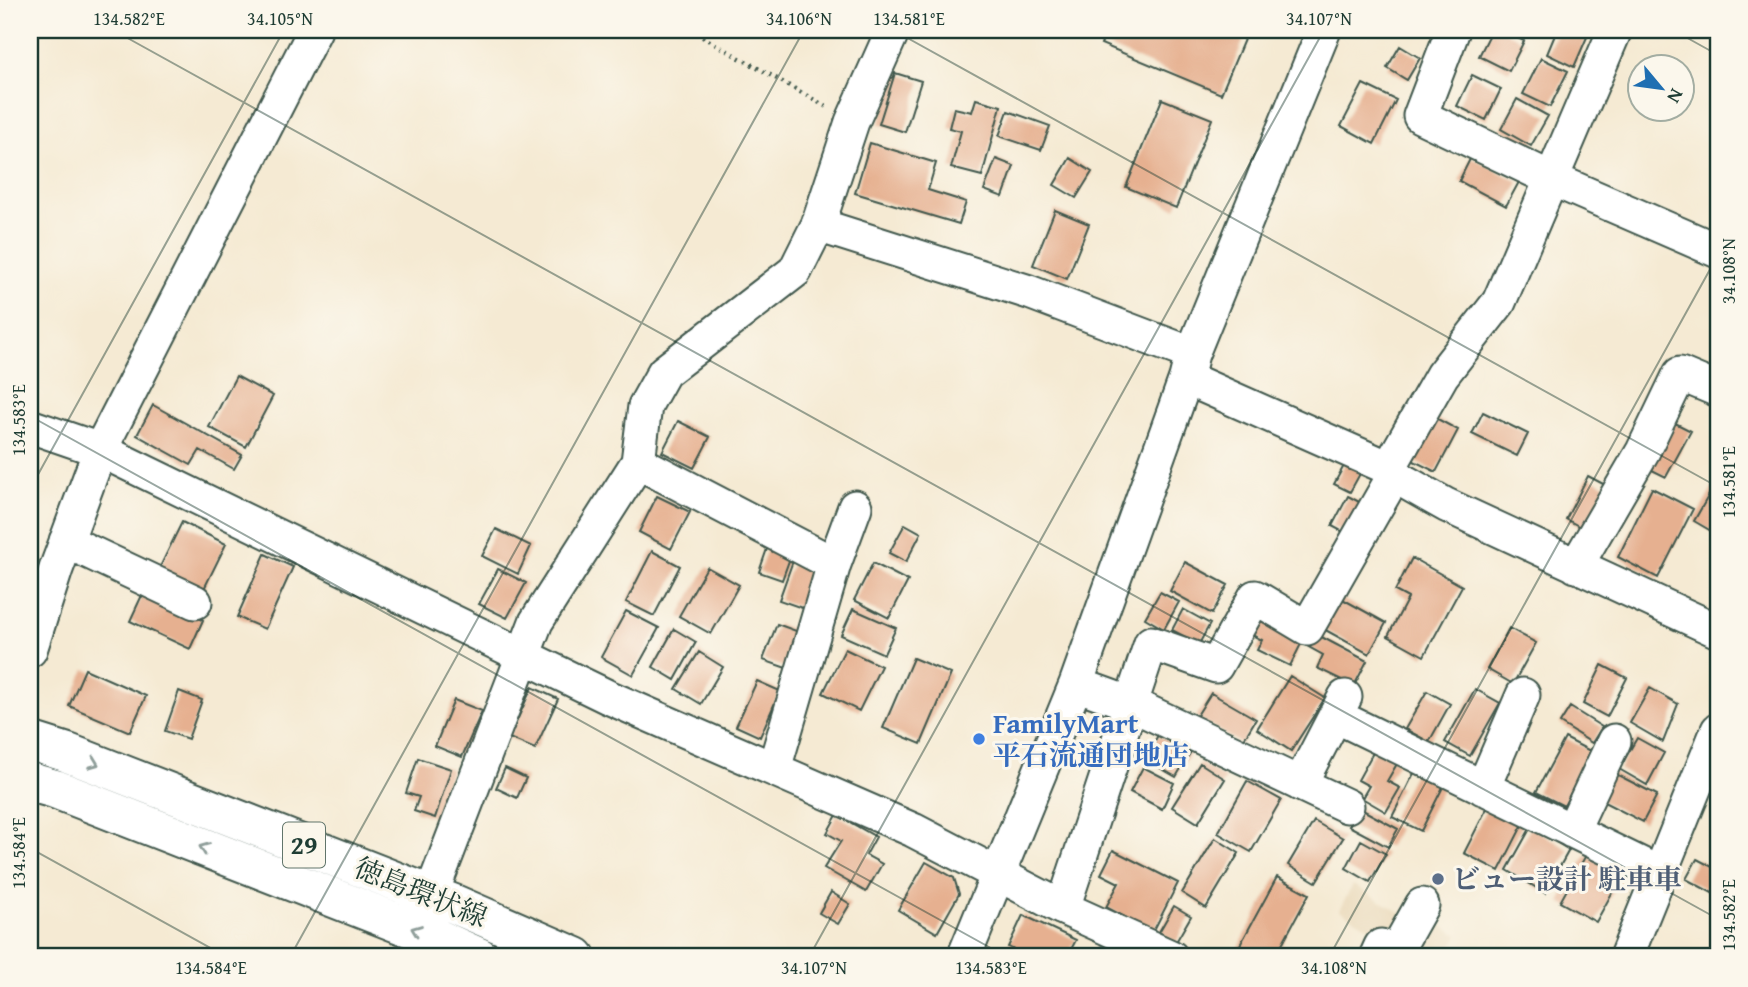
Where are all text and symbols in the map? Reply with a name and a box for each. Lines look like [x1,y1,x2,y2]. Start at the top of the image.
text: 134.582°E [93,5,165,32]
text: 34.105°N [247,5,313,32]
text: 34.106°N [766,5,832,32]
text: 134.581°E [873,5,945,32]
text: 34.107°N [1286,5,1352,32]
north arrow [1626,52,1696,122]
text: N [1660,84,1691,109]
text: 34.108°N [1715,238,1742,304]
text: 134.583°E [5,384,32,456]
text: 134.581°E [1715,446,1742,518]
place label: FamilyMart 平石流通団地店 [993,702,1189,775]
marker: FamilyMart 平石流通団地店 [971,731,987,747]
one-way arrow [88,755,100,769]
text: 134.584°E [5,817,32,889]
road number: 29 [283,822,325,867]
one-way arrow [199,842,211,856]
street label: 徳島環状線 [349,846,494,937]
place label: ビュー設計 駐車車 [1452,858,1682,899]
marker: ビュー設計 駐車車 [1430,871,1446,887]
text: 134.582°E [1715,879,1742,951]
one-way arrow [410,925,422,939]
text: 134.584°E [175,954,247,981]
text: 34.107°N [781,954,847,981]
text: 134.583°E [955,954,1027,981]
text: 34.108°N [1301,954,1367,981]

